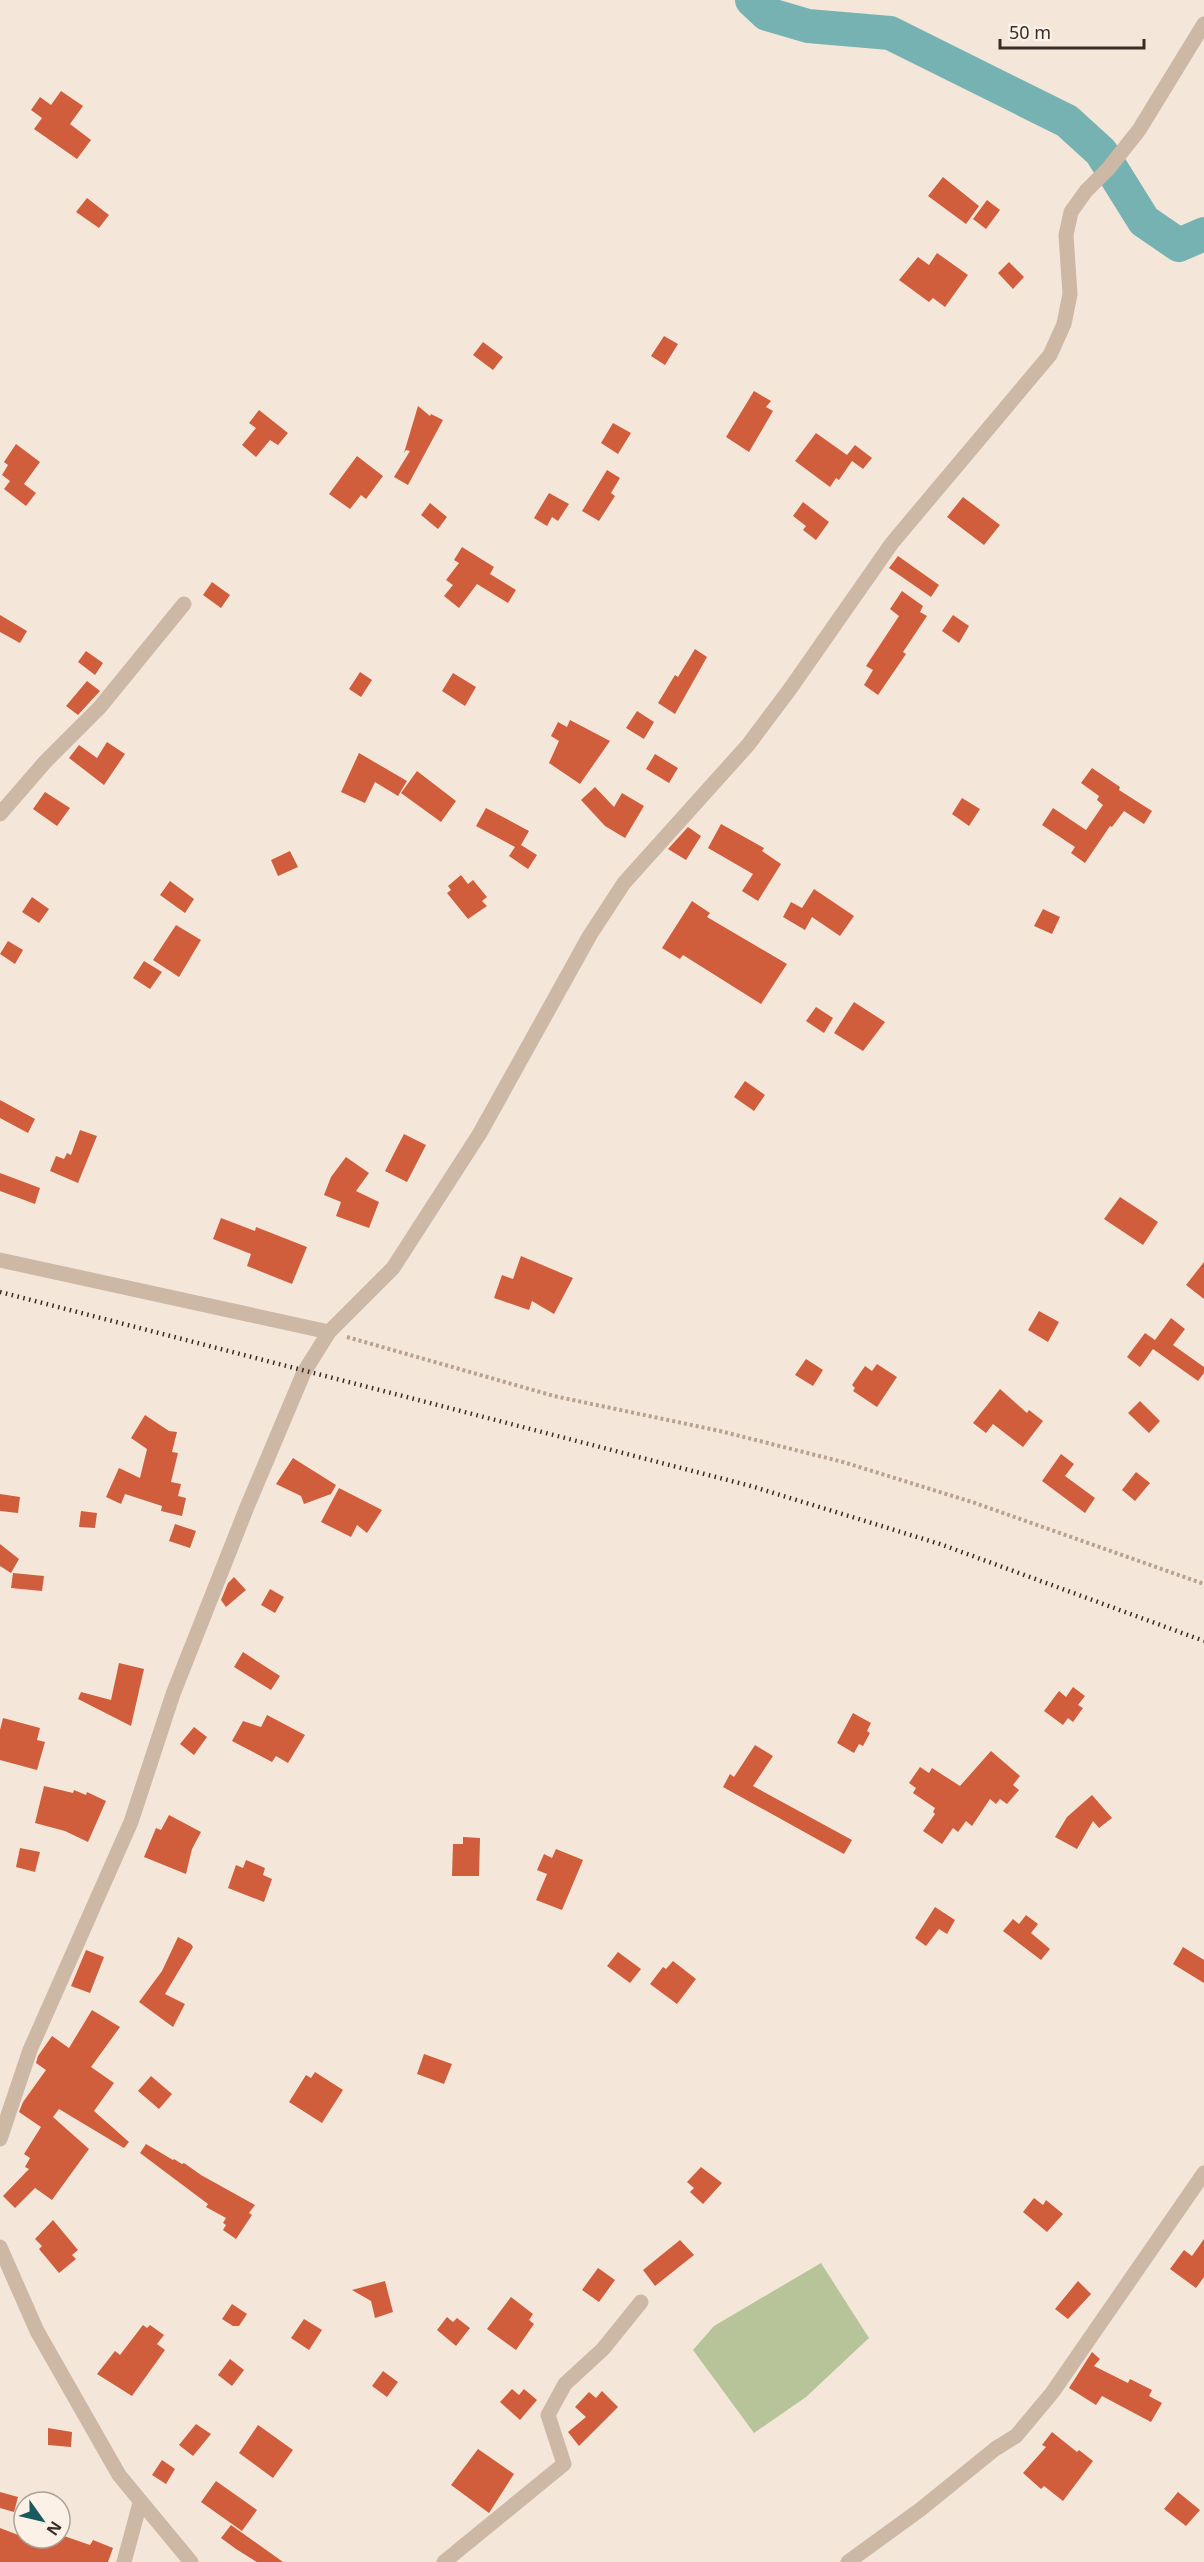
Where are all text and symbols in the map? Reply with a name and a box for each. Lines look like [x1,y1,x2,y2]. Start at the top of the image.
scale bar [1000,12,1144,50]
text: 50 m [1009,20,1051,44]
north arrow [12,2490,72,2550]
text: N [42,2517,67,2540]

